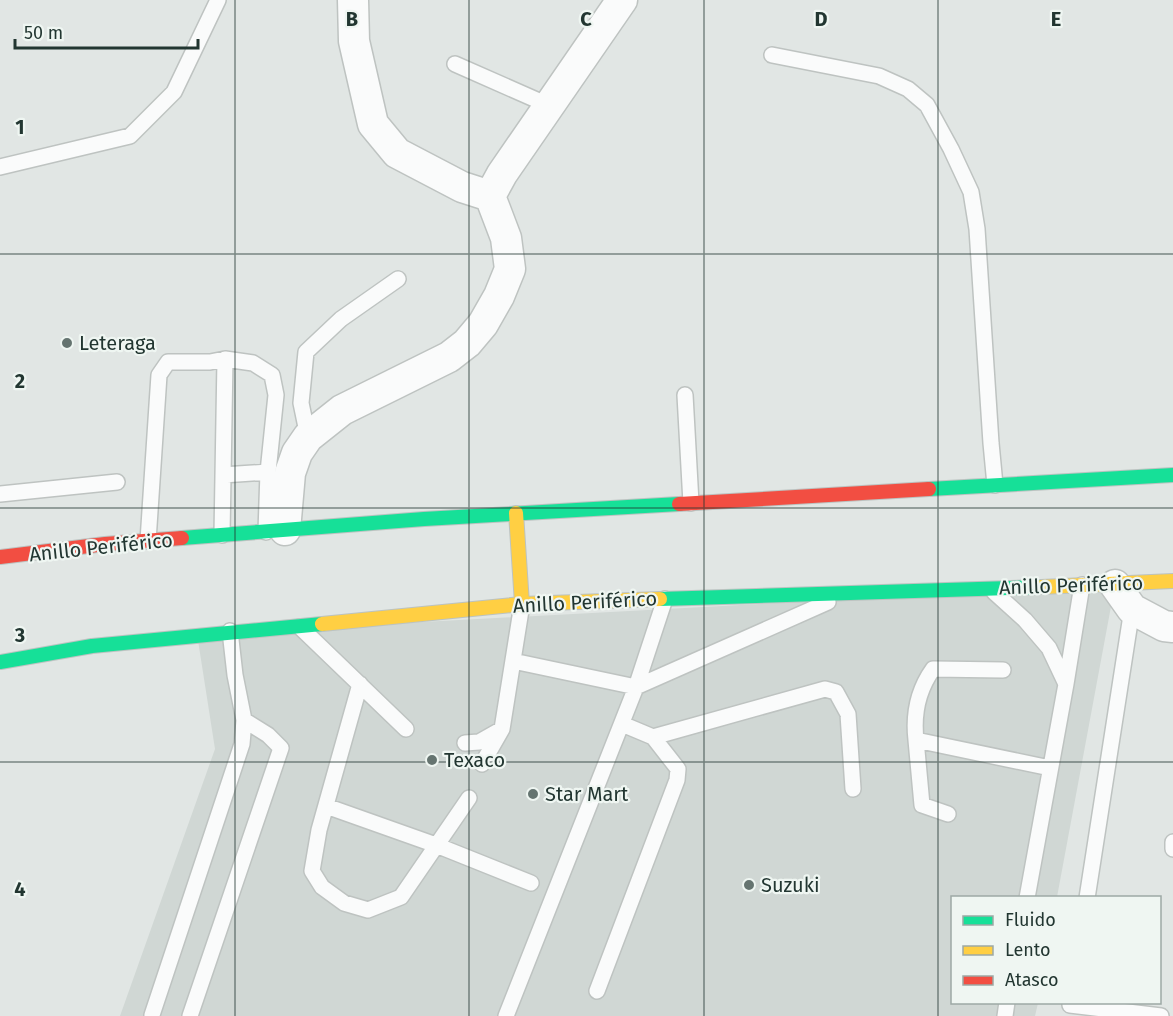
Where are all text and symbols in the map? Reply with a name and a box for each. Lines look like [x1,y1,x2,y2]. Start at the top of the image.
text: B [346,7,358,31]
text: C [580,7,592,31]
text: D [814,7,828,31]
text: E [1051,7,1061,31]
scale bar [15,12,198,50]
text: 50 m [24,22,63,44]
text: 1 [15,115,25,139]
place label: Leteraga [79,331,156,355]
marker: Leteraga [60,336,74,350]
text: 2 [15,369,25,393]
street label: Anillo Periférico [28,528,174,566]
street label: Anillo Periférico [998,570,1144,600]
street label: Anillo Periférico [512,586,658,618]
text: 3 [14,623,25,647]
place label: Texaco [444,748,505,772]
marker: Texaco [425,753,439,767]
place label: Star Mart [545,782,629,806]
marker: Star Mart [526,787,540,801]
place label: Suzuki [761,873,820,897]
text: 4 [14,877,26,901]
marker: Suzuki [742,878,756,892]
legend [951,896,1161,1004]
text: Fluido [1005,909,1056,931]
text: Lento [1005,939,1051,961]
text: Atasco [1005,969,1058,991]

